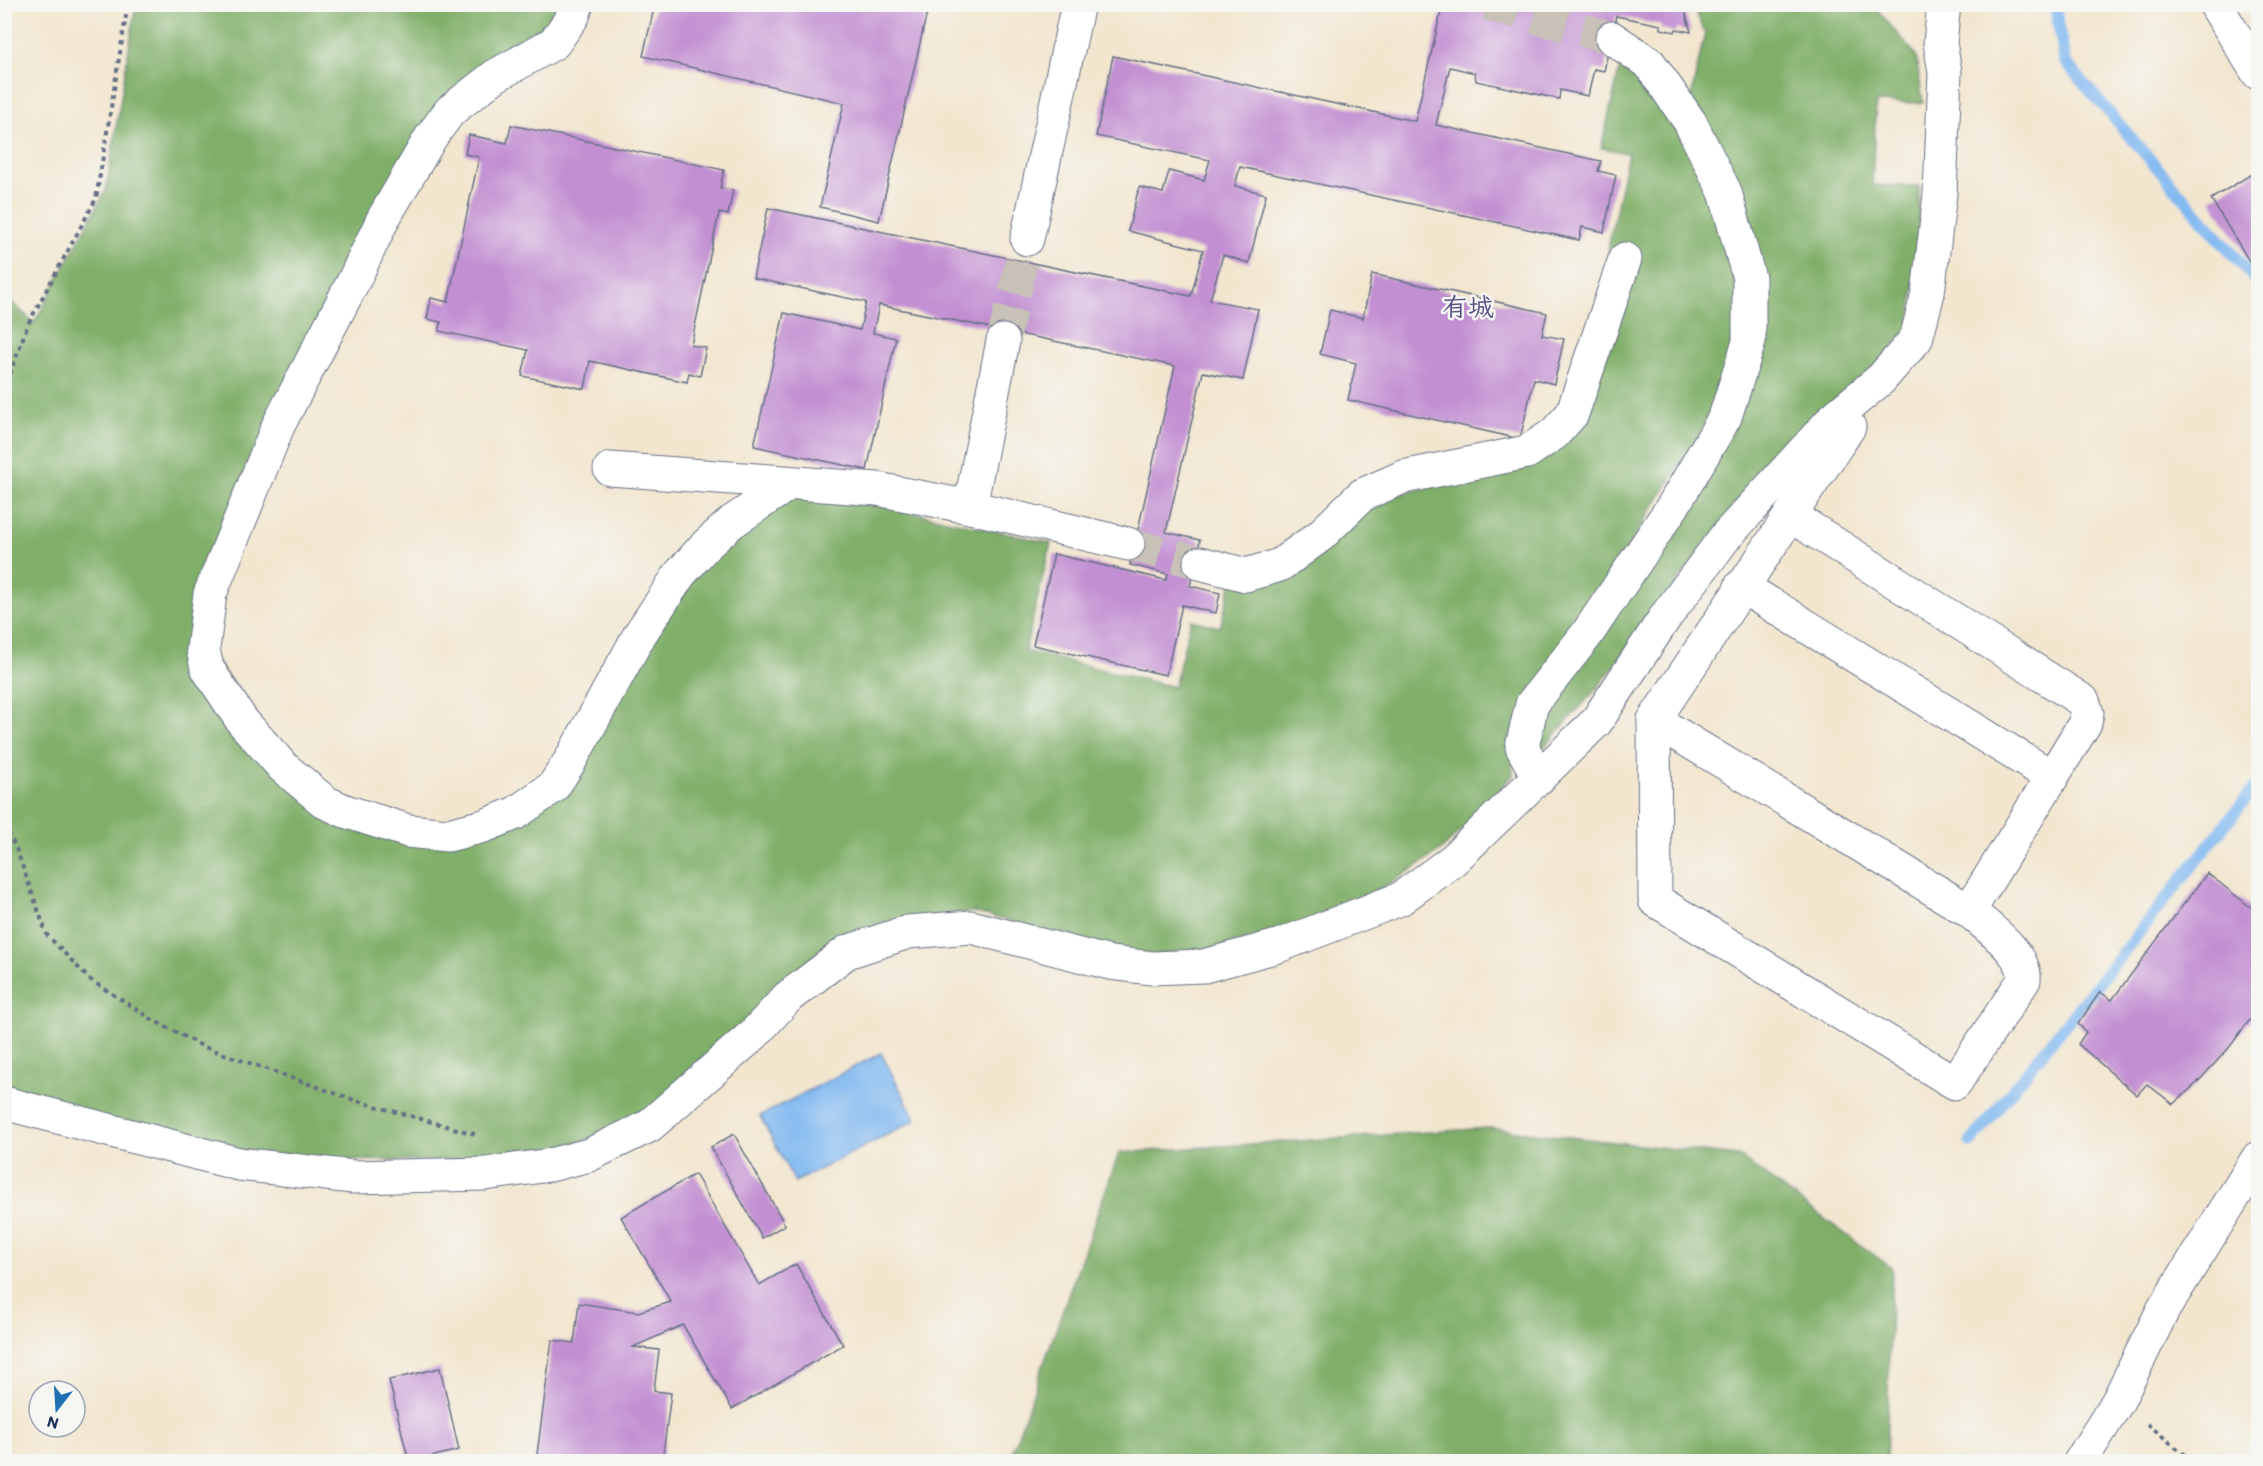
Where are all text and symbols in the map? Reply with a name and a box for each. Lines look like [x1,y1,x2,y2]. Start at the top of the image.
district label: 有城 [1442,291,1494,323]
north arrow [27,1379,87,1439]
text: N [45,1412,61,1434]

